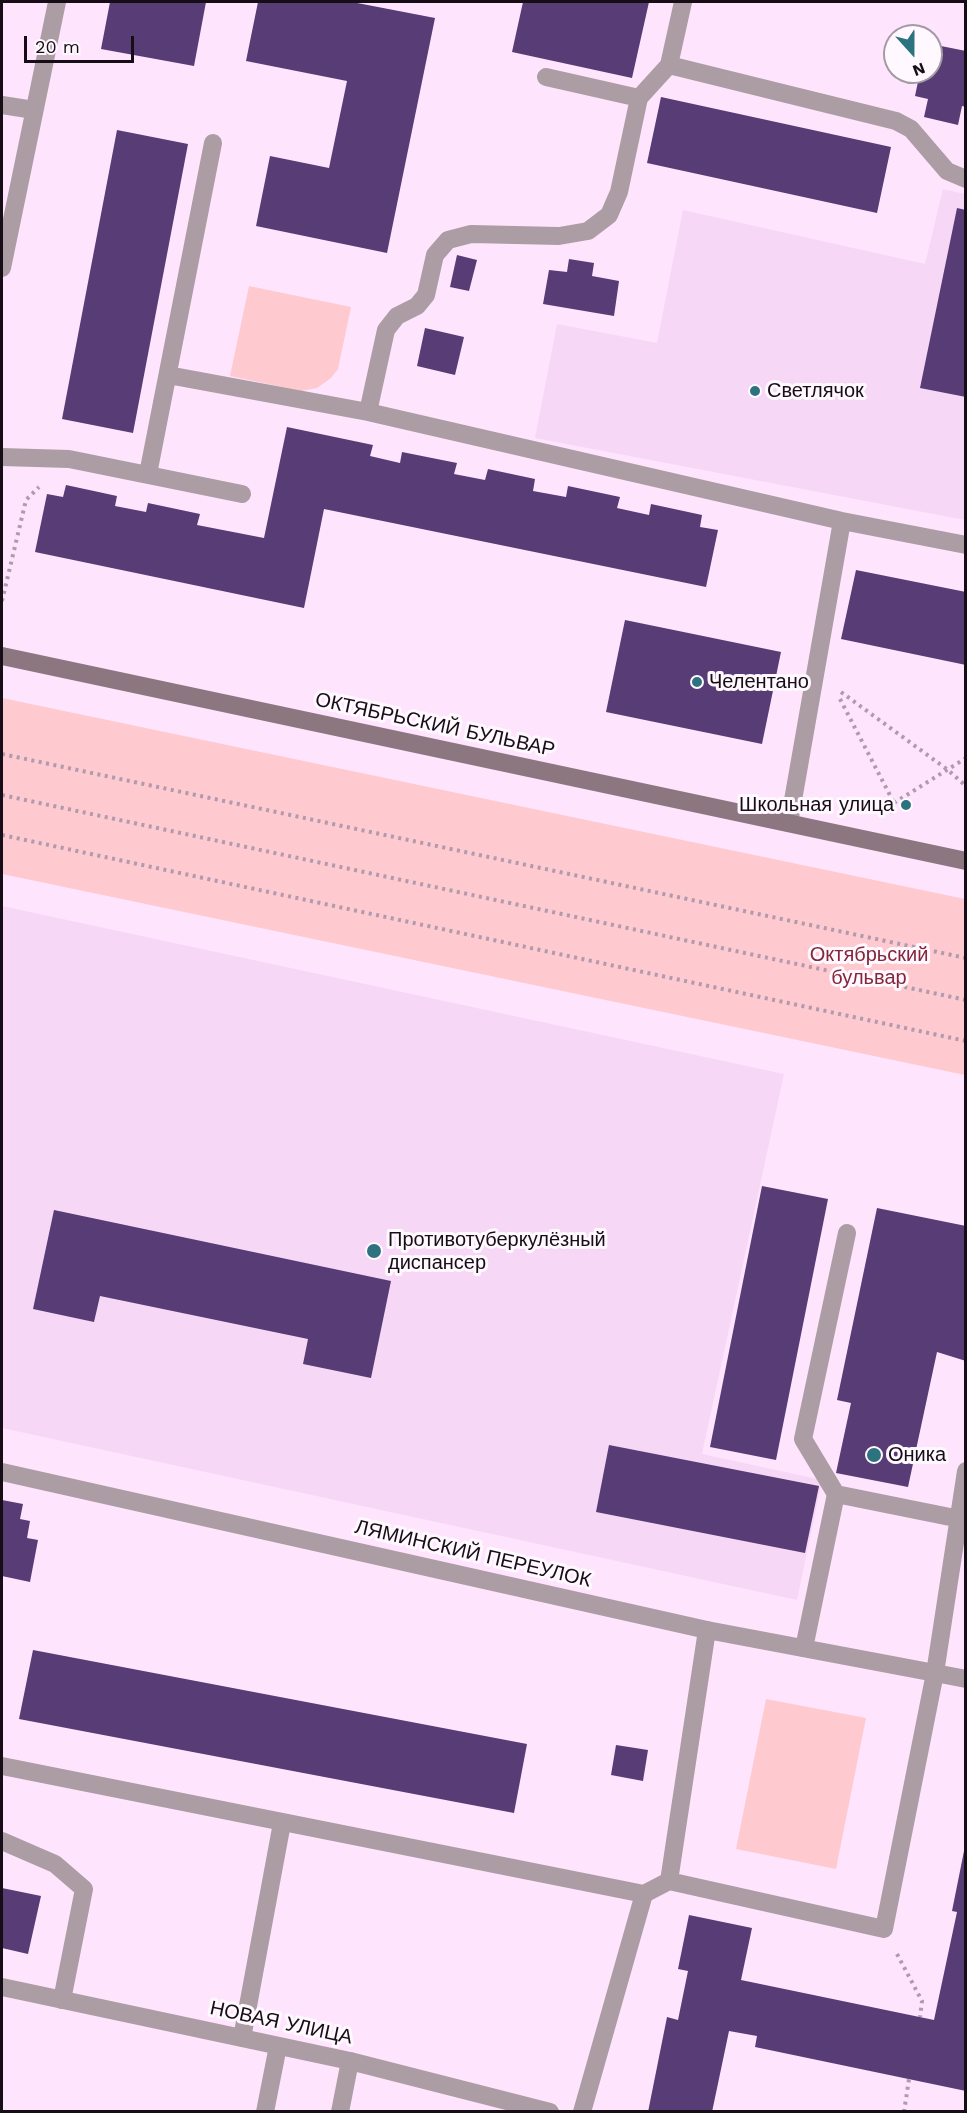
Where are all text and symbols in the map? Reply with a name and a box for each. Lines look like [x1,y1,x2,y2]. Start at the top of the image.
scale bar [27,24,136,62]
north arrow [883,24,943,84]
text: 20 m [35,36,80,57]
text: N [910,58,928,80]
place label: Светлячок [767,379,864,403]
marker: Светлячок [748,384,762,398]
place label: Челентано [709,670,809,694]
marker: Челентано [690,675,704,689]
street label: ОКТЯБРЬСКИЙ БУЛЬВАР [313,688,557,762]
place label: Школьная улица [739,793,894,817]
marker: Школьная улица [899,798,913,812]
park label: Октябрьский бульвар [810,943,928,990]
place label: Противотуберкулёзный диспансер [388,1228,606,1275]
marker: Противотуберкулёзный диспансер [365,1242,383,1260]
place label: Оника [888,1443,946,1467]
marker: Оника [865,1446,883,1464]
street label: ЛЯМИНСКИЙ ПЕРЕУЛОК [353,1515,593,1593]
street label: НОВАЯ УЛИЦА [208,1996,354,2050]

